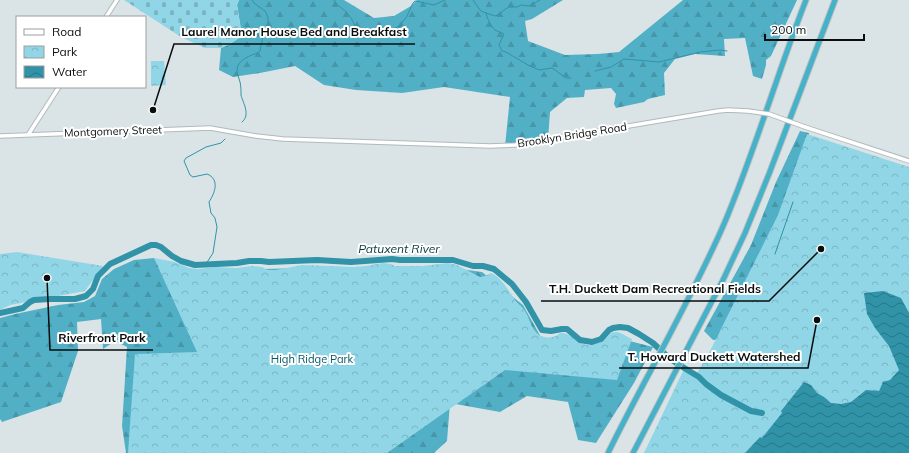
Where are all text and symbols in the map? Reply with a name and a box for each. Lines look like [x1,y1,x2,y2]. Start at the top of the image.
legend [16,16,146,88]
scale bar [765,16,864,42]
callout: Laurel Manor House Bed and Breakfast [174,20,415,44]
text: 200 m [771,22,806,37]
text: Road [52,24,81,39]
text: Laurel Manor House Bed and Breakfast [181,24,407,39]
text: Park [52,44,78,59]
text: Water [52,64,88,79]
street label: Brooklyn Bridge Road [516,119,628,151]
street label: Montgomery Street [64,122,162,140]
water label: Patuxent River [358,241,440,256]
callout: T.H. Duckett Dam Recreational Fields [541,277,769,301]
text: T.H. Duckett Dam Recreational Fields [549,281,761,296]
callout: Riverfront Park [50,326,153,350]
text: Riverfront Park [58,330,146,345]
callout: T. Howard Duckett Watershed [619,344,808,368]
text: T. Howard Duckett Watershed [627,349,801,364]
park label: High Ridge Park [271,352,354,366]

